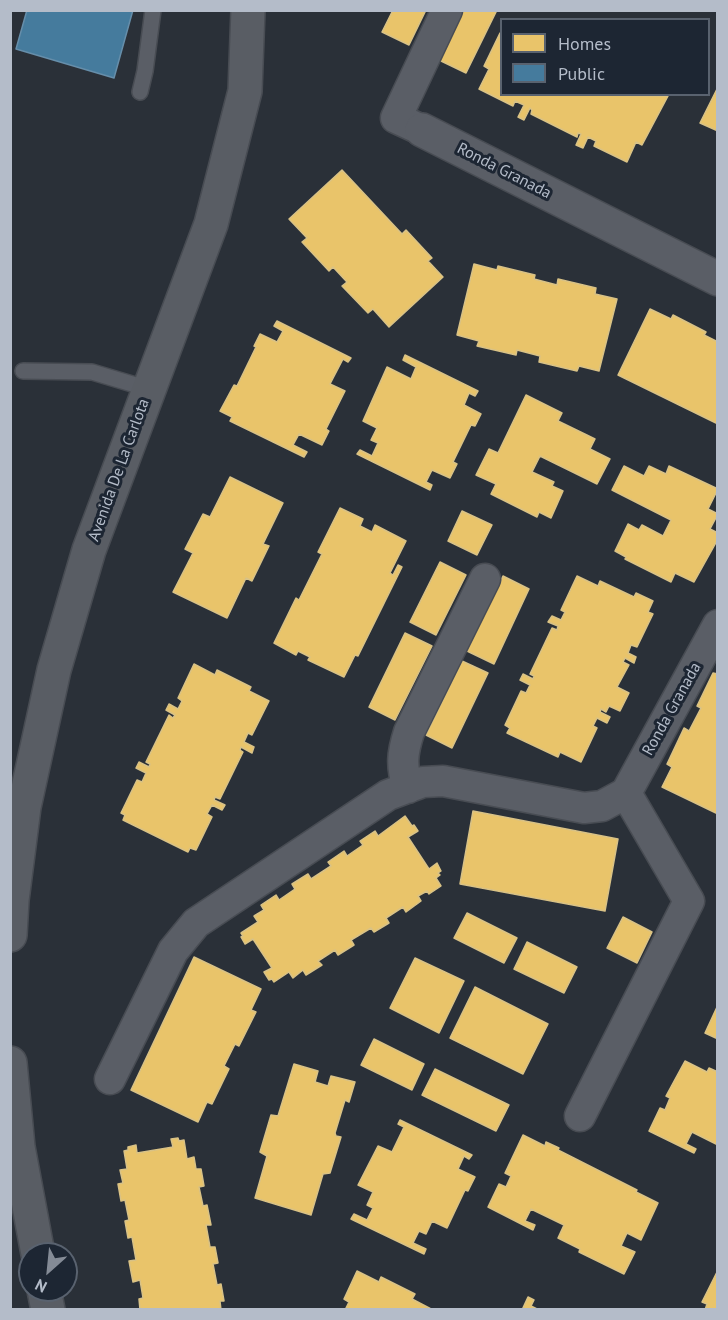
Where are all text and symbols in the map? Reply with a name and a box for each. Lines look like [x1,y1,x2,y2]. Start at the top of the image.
legend [500,18,710,96]
text: Homes [558,32,611,55]
text: Public [558,62,605,85]
street label: Ronda Granada [454,139,554,203]
street label: Avenida De La Carlota [84,396,154,544]
street label: Ronda Granada [639,659,705,759]
north arrow [18,1242,78,1302]
text: N [32,1275,50,1298]

